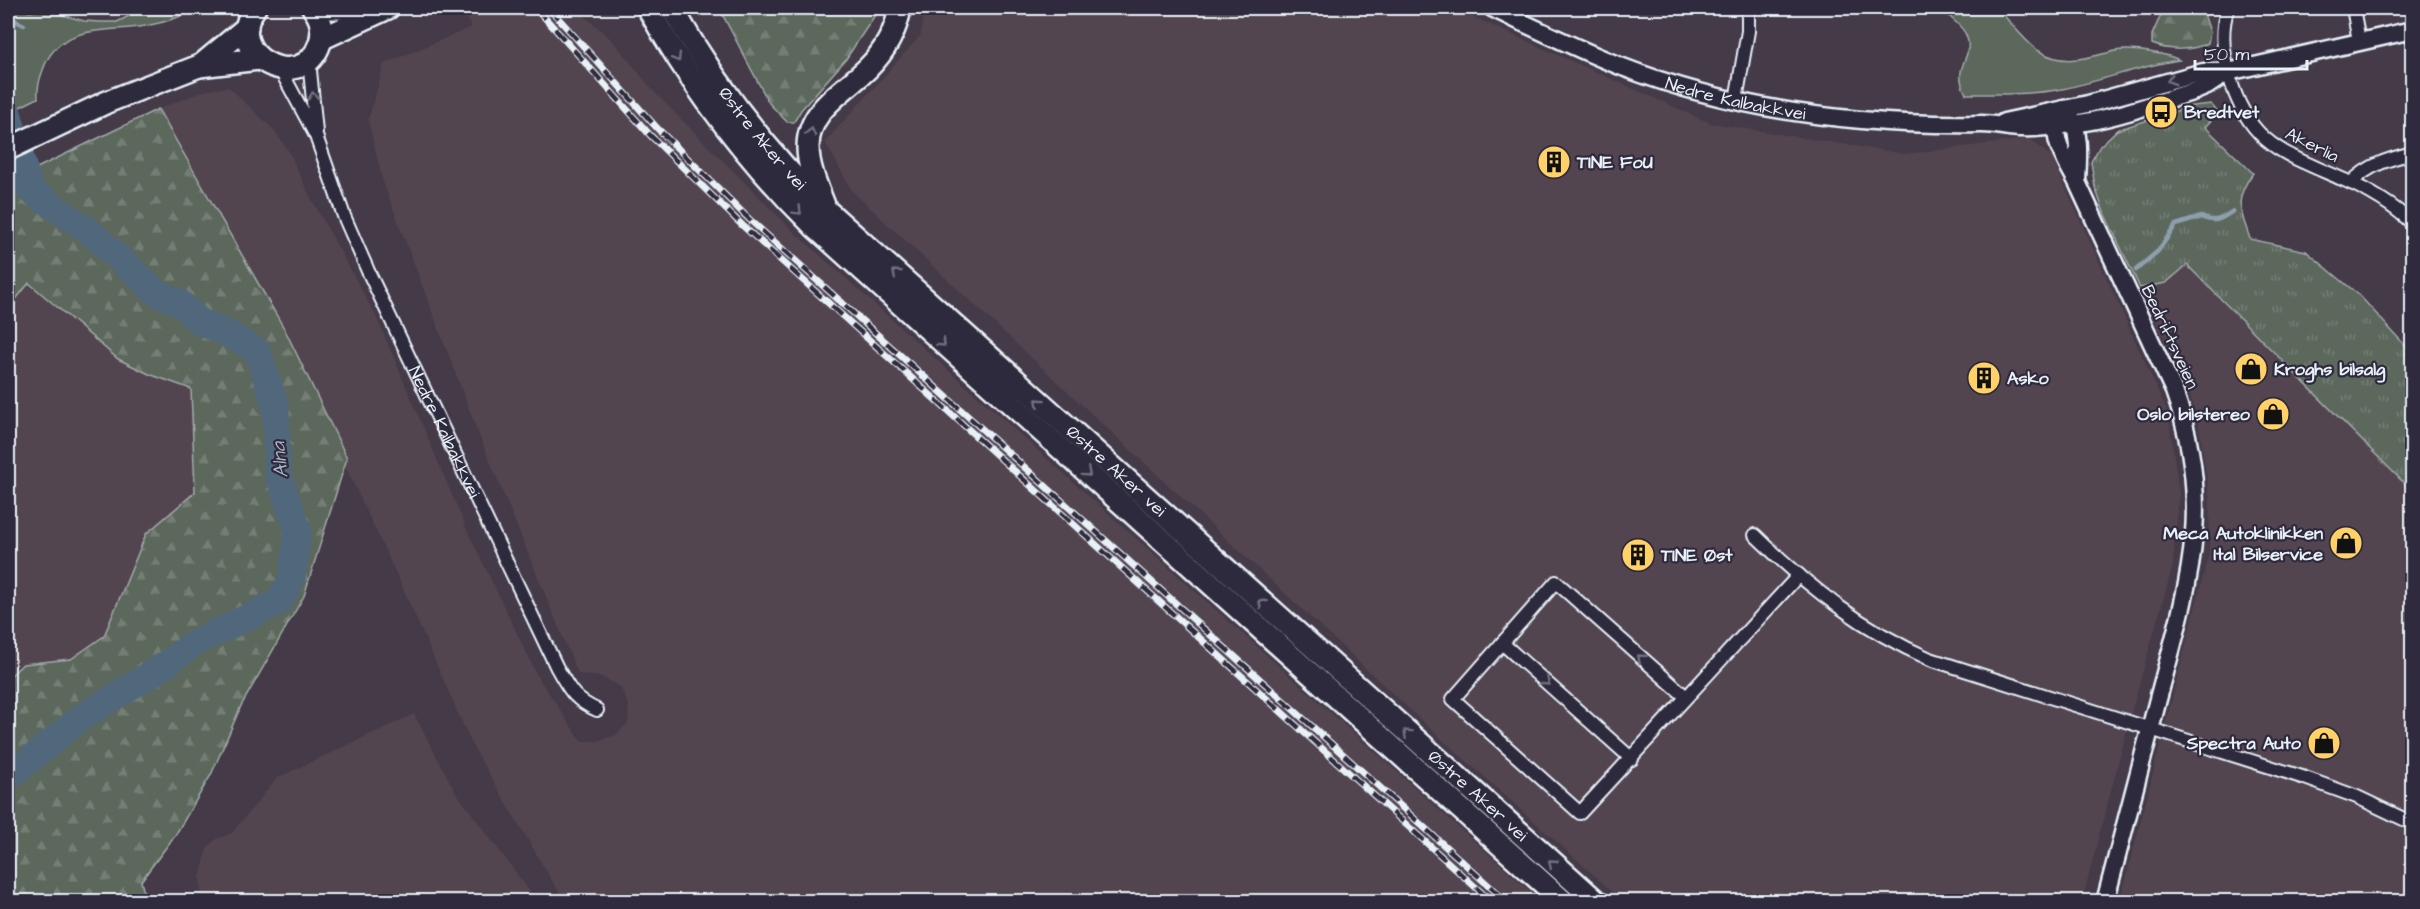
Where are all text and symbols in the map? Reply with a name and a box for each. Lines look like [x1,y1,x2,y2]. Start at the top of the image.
scale bar [2195,33,2308,71]
text: 50 m [2204,42,2249,67]
one-way arrow [670,52,682,62]
street label: Nedre Kalbakkvei [1662,70,1808,126]
one-way arrow [2166,73,2177,85]
street label: Østre Aker vei [713,82,812,196]
one-way arrow [307,92,320,101]
bus stop icon: Bredtvet [2143,94,2179,130]
place label: Bredtvet [2184,100,2260,125]
street label: Akerlia [2281,121,2343,169]
one-way arrow [804,127,817,137]
building icon: TINE FoU [1536,144,1572,180]
place label: TINE FoU [1576,150,1653,175]
one-way arrow [791,203,802,214]
one-way arrow [892,269,903,280]
street label: Bedriftsveien [2135,281,2205,393]
one-way arrow [935,336,946,347]
shop icon: Kroghs bilsalg [2233,351,2269,387]
place label: Kroghs bilsalg [2274,357,2386,383]
building icon: Asko [1966,360,2002,396]
street label: Nedre Kalbakkvei [402,362,487,502]
place label: Asko [2007,366,2050,391]
shop icon: Oslo bilstereo [2255,396,2291,432]
one-way arrow [1035,398,1046,409]
place label: Oslo bilstereo [2137,402,2251,427]
street label: Østre Aker vei [1061,419,1172,522]
water label: Alna [264,440,296,479]
one-way arrow [1080,466,1091,477]
place label: Meca Autoklinikken Ital Bilservice [2163,521,2323,567]
shop icon: Meca Autoklinikken Ital Bilservice [2328,525,2364,561]
building icon: TINE Øst [1620,537,1656,573]
place label: TINE Øst [1660,543,1733,568]
one-way arrow [1258,599,1269,610]
one-way arrow [1637,654,1648,665]
one-way arrow [1539,675,1550,686]
shop icon: Spectra Auto [2306,725,2342,761]
one-way arrow [1403,729,1414,740]
place label: Spectra Auto [2186,731,2302,756]
street label: Østre Aker vei [1423,744,1534,847]
one-way arrow [1548,860,1559,871]

